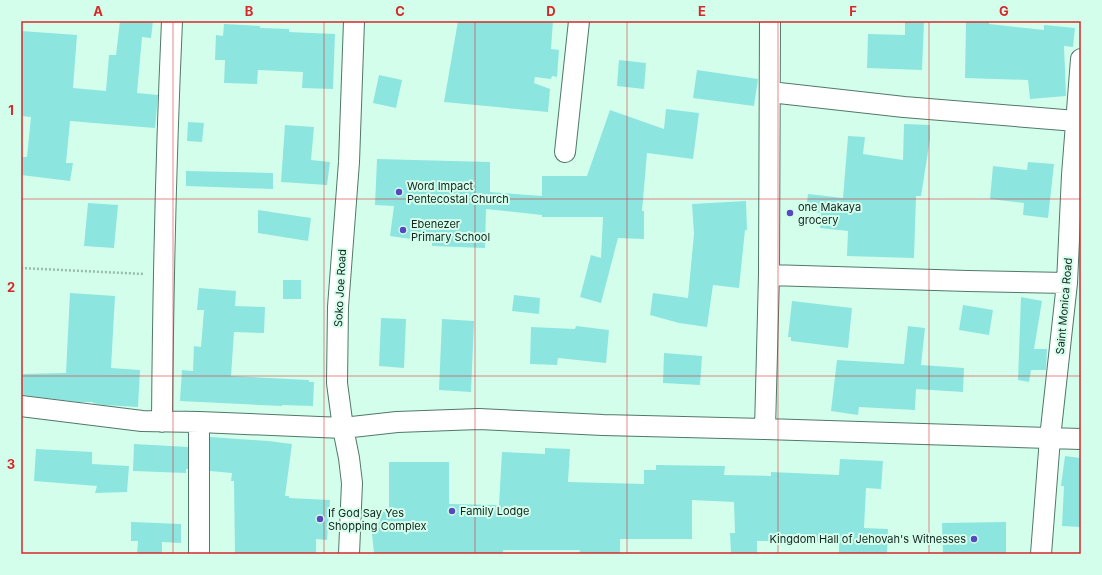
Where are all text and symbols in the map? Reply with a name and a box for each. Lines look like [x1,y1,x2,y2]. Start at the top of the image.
text: A [93,3,103,19]
text: B [245,3,254,19]
text: C [395,3,405,19]
text: D [546,3,556,19]
text: E [698,3,706,19]
text: F [849,3,857,19]
text: G [999,3,1009,19]
text: 1 [8,102,14,118]
place label: Word Impact Pentecostal Church [407,179,509,206]
marker: Word Impact Pentecostal Church [394,187,404,197]
place label: one Makaya grocery [798,200,861,227]
marker: one Makaya grocery [785,208,795,218]
place label: Ebenezer Primary School [411,217,490,244]
marker: Ebenezer Primary School [398,225,408,235]
street label: Soko Joe Road [331,249,349,327]
street label: Saint Monica Road [1053,257,1075,355]
text: 2 [7,279,15,295]
text: 3 [7,456,15,472]
place label: Family Lodge [460,504,529,518]
place label: If God Say Yes Shopping Complex [328,506,426,533]
marker: Family Lodge [447,506,457,516]
marker: If God Say Yes Shopping Complex [315,514,325,524]
place label: Kingdom Hall of Jehovah's Witnesses [770,532,966,546]
marker: Kingdom Hall of Jehovah's Witnesses [969,534,979,544]

